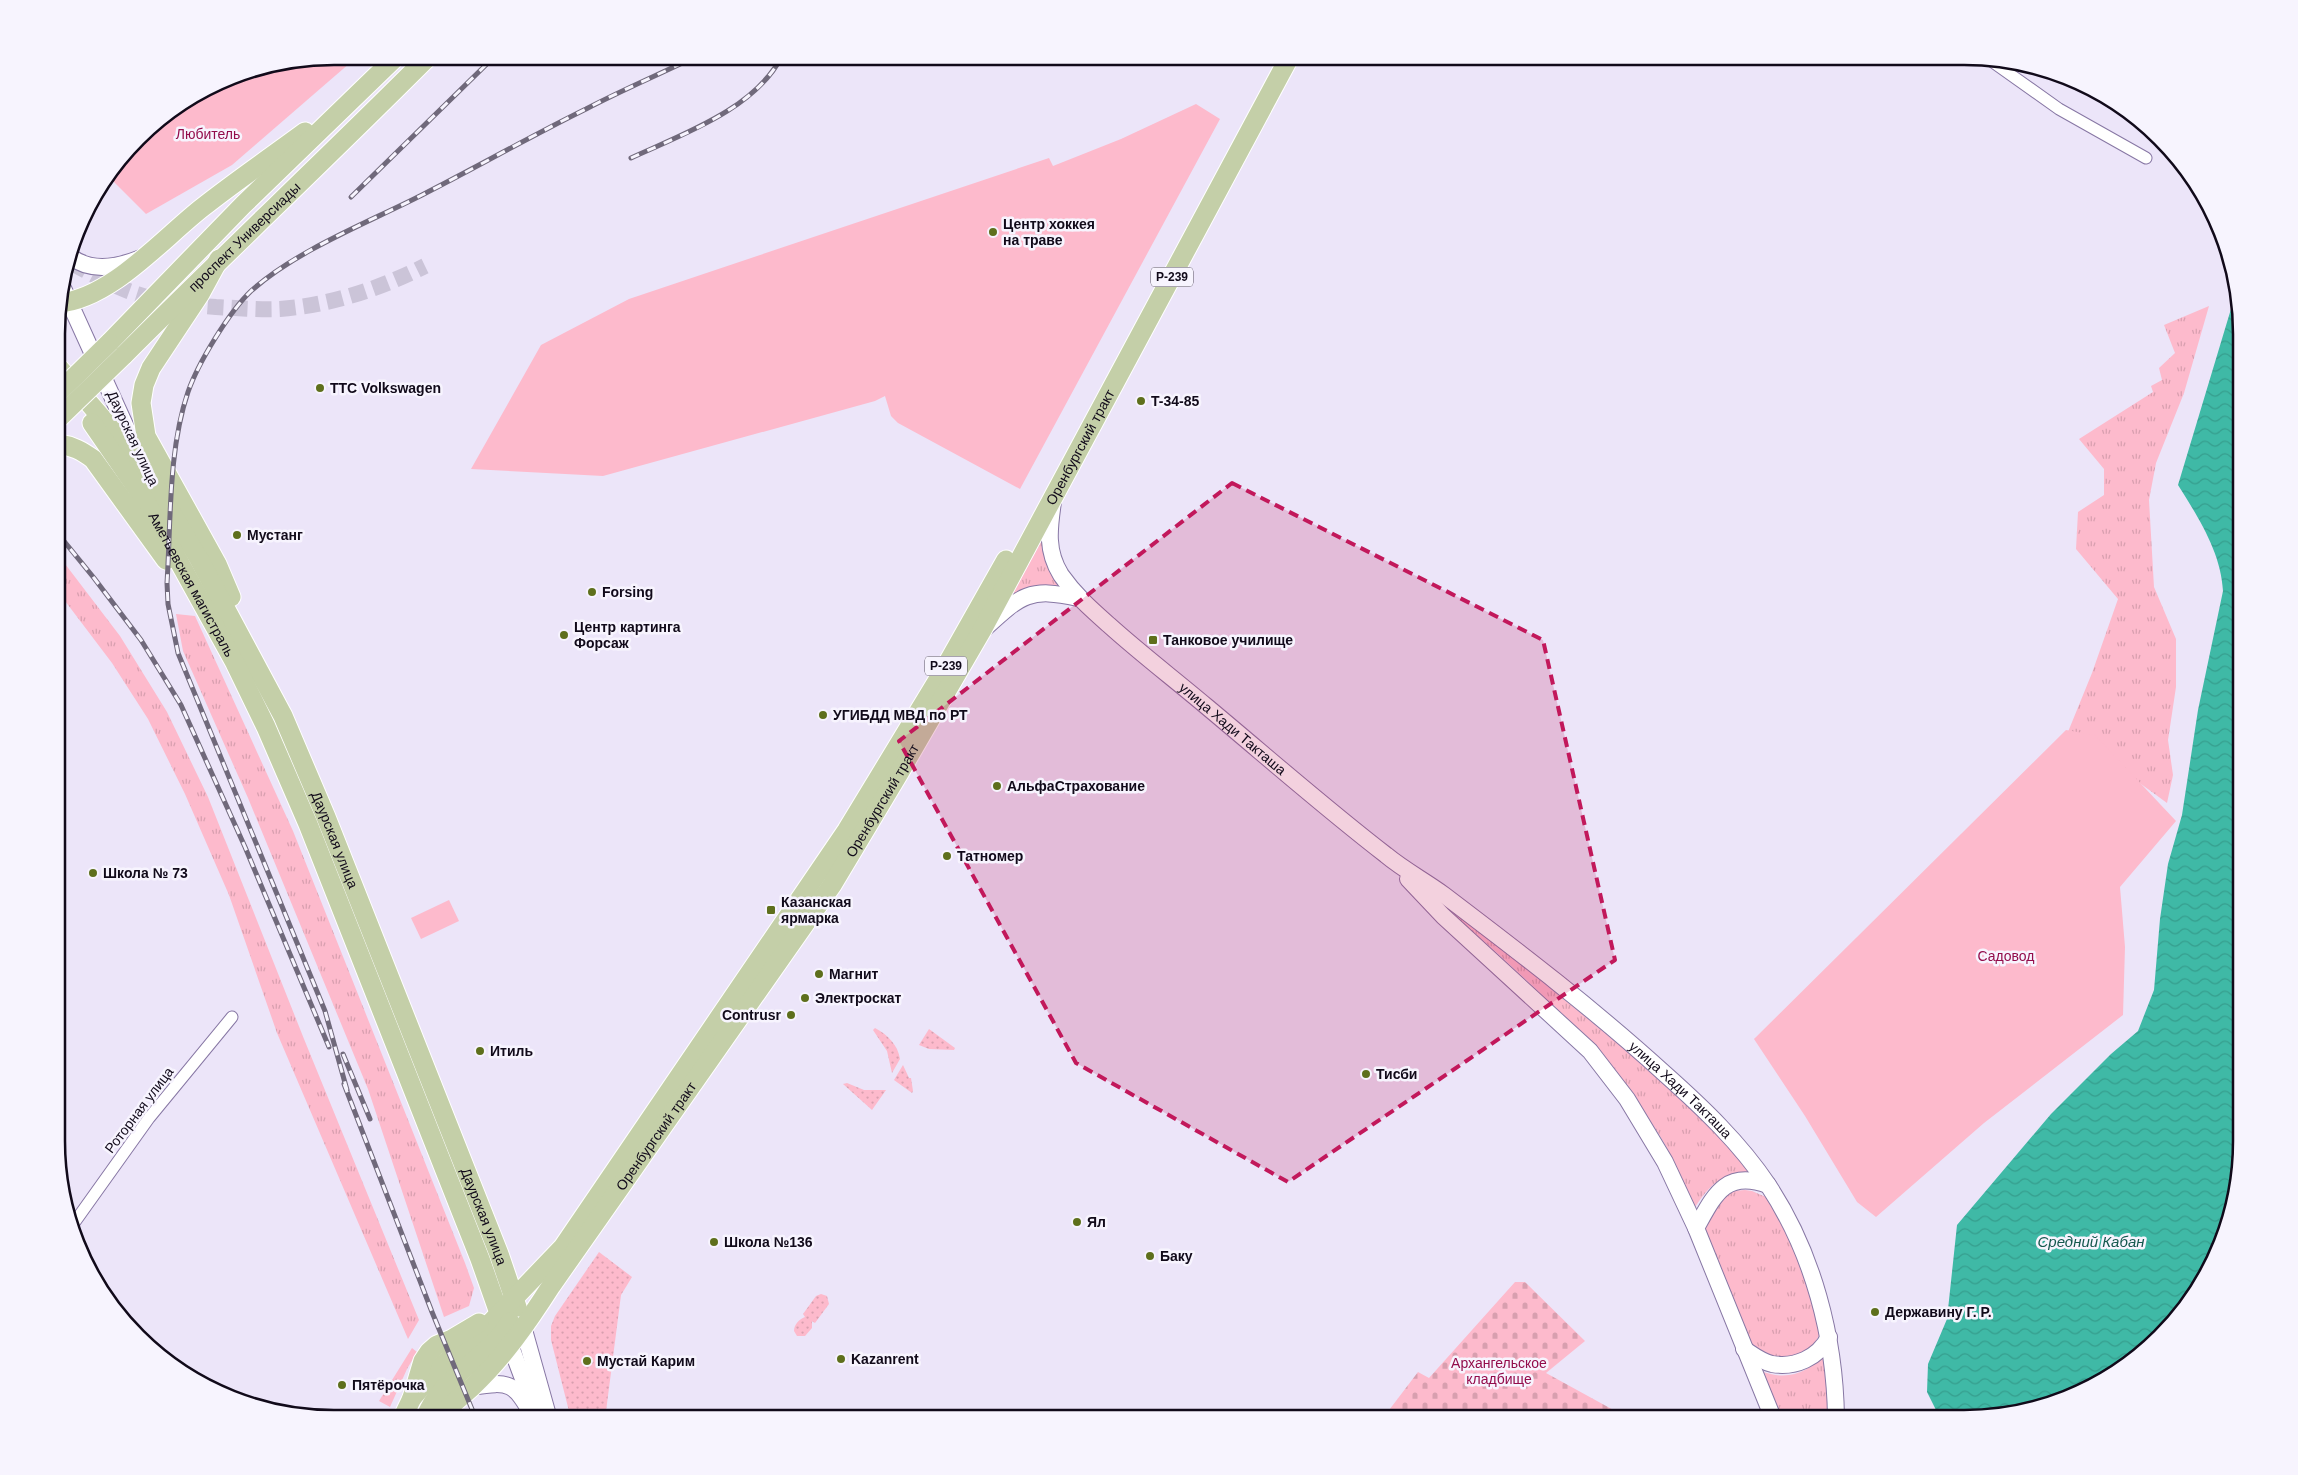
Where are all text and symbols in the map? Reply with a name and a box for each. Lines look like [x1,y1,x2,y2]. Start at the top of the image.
park label: Любитель [176,126,240,142]
street label: проспект Универсиады [185,179,304,295]
place label: Центр хоккея на траве [1003,216,1095,248]
marker: Центр хоккея на траве [987,226,999,238]
road number: Р-239 [1151,268,1193,286]
place label: ТТС Volkswagen [330,380,441,396]
marker: ТТС Volkswagen [314,382,326,394]
street label: Оренбургский тракт [1043,386,1118,508]
street label: Даурская улица [104,388,162,488]
place label: T-34-85 [1151,393,1199,409]
marker: T-34-85 [1135,395,1147,407]
street label: Аметьевская магистраль [145,509,238,660]
place label: Мустанг [247,527,303,543]
marker: Мустанг [231,529,243,541]
place label: Forsing [602,584,653,600]
marker: Forsing [586,586,598,598]
place label: Центр картинга Форсаж [574,619,681,651]
marker: Центр картинга Форсаж [558,629,570,641]
place label: Танковое училище [1163,632,1293,648]
marker: Танковое училище [1147,634,1159,646]
road number: Р-239 [925,656,967,676]
street label: улица Хади Такташа [1176,679,1289,778]
place label: УГИБДД МВД по РТ [833,707,968,723]
marker: УГИБДД МВД по РТ [817,709,829,721]
street label: Оренбургский тракт [843,741,922,860]
place label: АльфаСтрахование [1007,778,1145,794]
marker: АльфаСтрахование [991,780,1003,792]
street label: Даурская улица [308,789,361,891]
place label: Татномер [957,848,1023,864]
marker: Татномер [941,850,953,862]
place label: Школа № 73 [103,865,188,881]
marker: Школа № 73 [87,867,99,879]
place label: Казанская ярмарка [781,894,851,926]
marker: Казанская ярмарка [765,904,777,916]
park label: Садовод [1978,948,2034,964]
place label: Магнит [829,966,879,982]
marker: Магнит [813,968,825,980]
place label: Электроскат [815,990,901,1006]
marker: Электроскат [799,992,811,1004]
place label: Contrusr [722,1007,782,1023]
marker: Contrusr [785,1009,797,1021]
street label: улица Хади Такташа [1626,1038,1735,1142]
place label: Итиль [490,1043,533,1059]
marker: Итиль [474,1045,486,1057]
street label: Роторная улица [101,1064,177,1156]
place label: Тисби [1376,1066,1417,1082]
marker: Тисби [1360,1068,1372,1080]
street label: Оренбургский тракт [613,1078,700,1193]
street label: Даурская улица [458,1166,510,1267]
place label: Ял [1087,1214,1106,1230]
marker: Ял [1071,1216,1083,1228]
water label: Средний Кабан [2038,1233,2144,1250]
place label: Школа №136 [724,1234,813,1250]
marker: Школа №136 [708,1236,720,1248]
place label: Баку [1160,1248,1193,1264]
marker: Баку [1144,1250,1156,1262]
place label: Державину Г. Р. [1885,1304,1992,1320]
marker: Державину Г. Р. [1869,1306,1881,1318]
place label: Kazanrent [851,1351,919,1367]
place label: Мустай Карим [597,1353,695,1369]
marker: Kazanrent [835,1353,847,1365]
marker: Мустай Карим [581,1355,593,1367]
park label: Архангельское кладбище [1451,1355,1547,1387]
place label: Пятёрочка [352,1377,425,1393]
marker: Пятёрочка [336,1379,348,1391]

